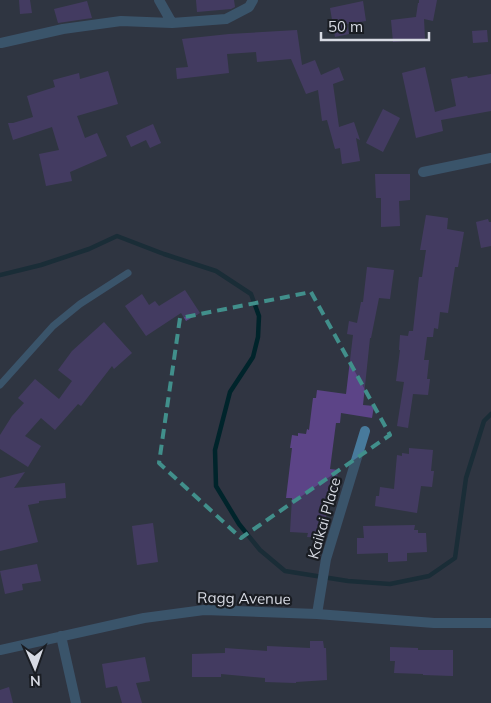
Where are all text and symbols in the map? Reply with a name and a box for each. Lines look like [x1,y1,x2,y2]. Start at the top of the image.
scale bar [321,10,428,42]
text: 50 m [328,17,363,36]
street label: Kaikai Place [303,475,345,561]
street label: Ragg Avenue [197,588,291,608]
north arrow [10,643,60,693]
text: N [30,672,41,690]

